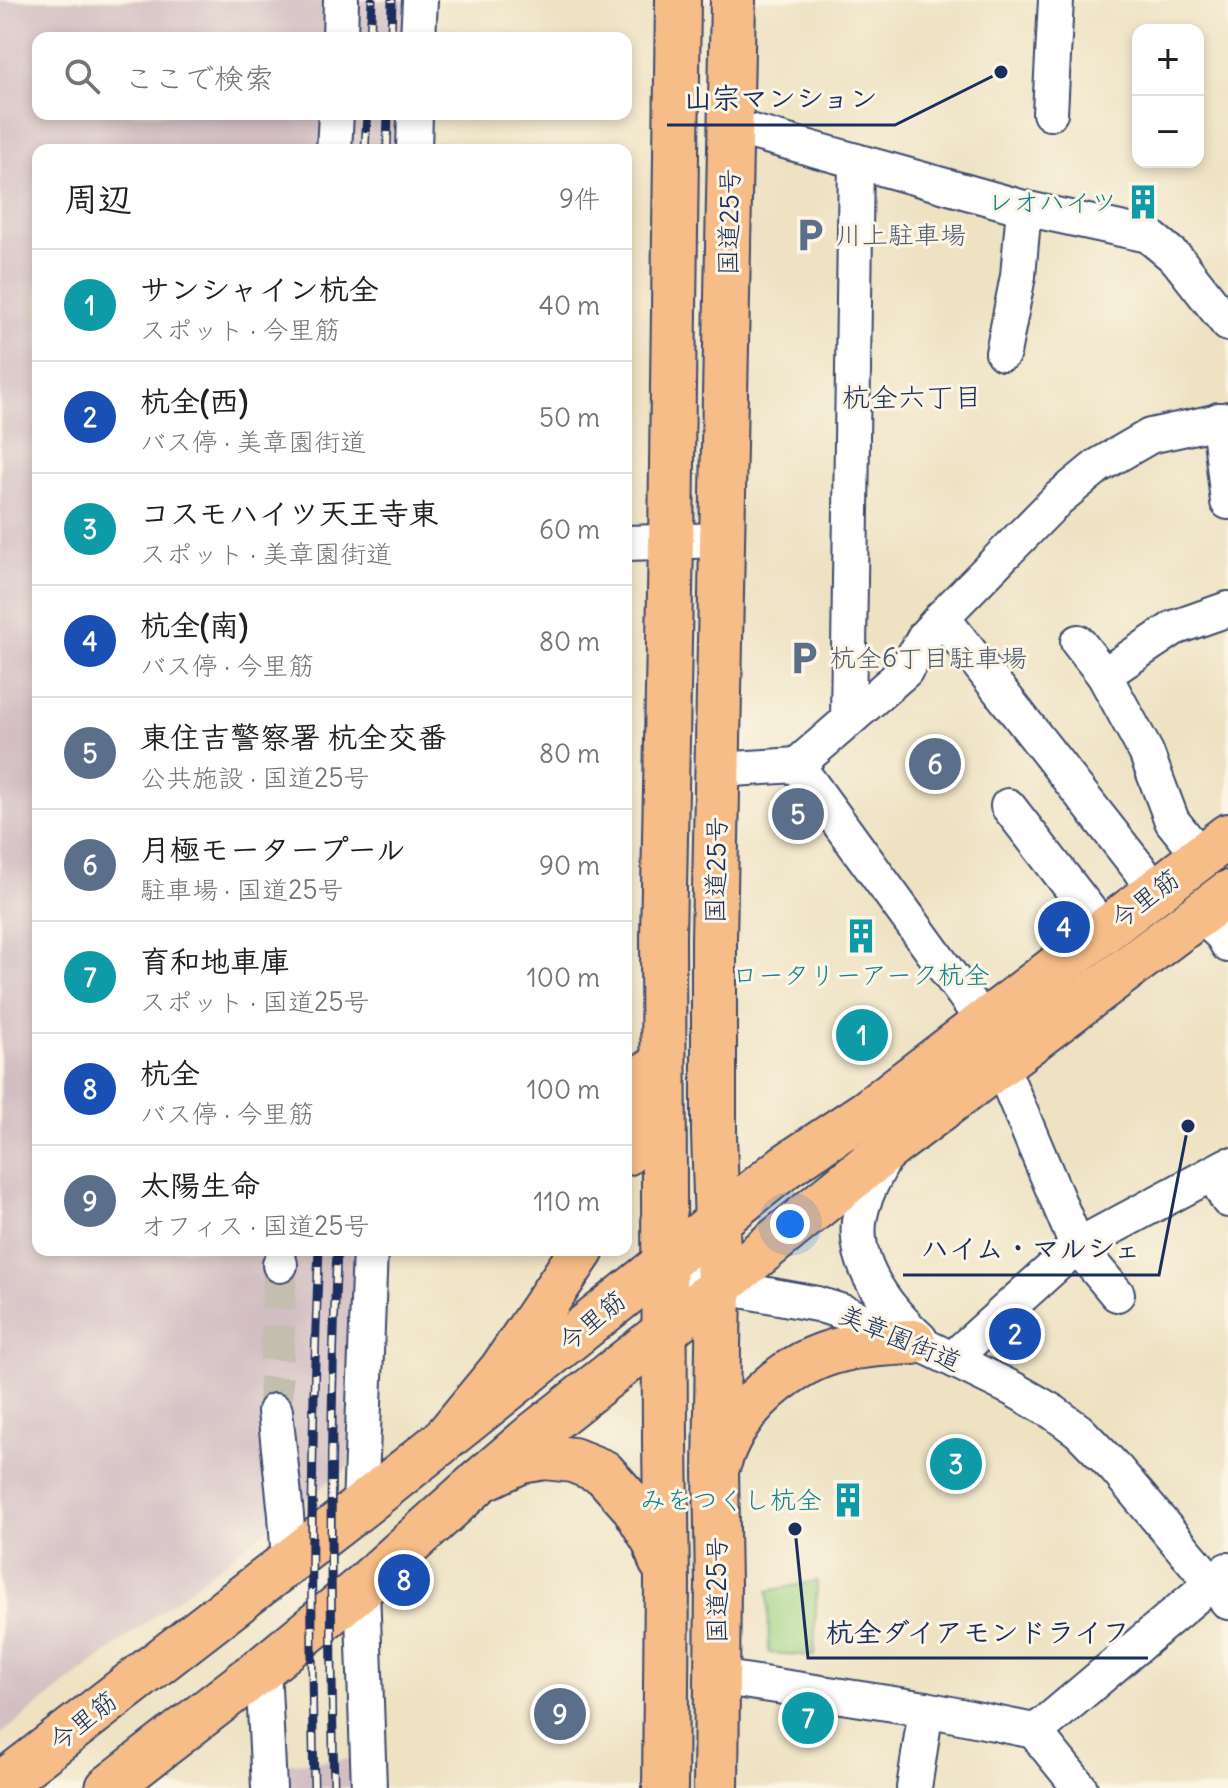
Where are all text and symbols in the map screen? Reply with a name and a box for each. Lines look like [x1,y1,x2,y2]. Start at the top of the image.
map controls [1132,24,1204,168]
button: + [1132,24,1204,96]
search box [32,32,632,120]
icon: search [60,54,104,98]
text: ここで検索 [124,59,274,97]
callout: 山宗マンション [667,73,895,125]
text: 山宗マンション [684,80,878,116]
button: − [1132,96,1204,168]
street label: 国道25号 [711,168,746,276]
text: 周辺 [64,177,132,220]
text: 9件 [559,182,600,215]
building icon: レオハイツ [1124,183,1162,221]
place label: レオハイツ [987,185,1117,218]
parking icon: 川上駐車場 [791,216,829,254]
place label: 川上駐車場 [836,218,966,251]
text: サンシャイン杭全 [140,270,379,308]
text: 1 [85,289,95,322]
text: 40 m [539,289,600,322]
text: スポット · 今里筋 [140,313,340,346]
district label: 杭全六丁目 [842,379,982,415]
text: 杭全(西) [140,382,248,420]
text: 2 [83,401,97,434]
text: 50 m [539,401,600,434]
text: バス停 · 美章園街道 [140,425,366,458]
text: コスモハイツ天王寺東 [140,494,439,532]
text: 3 [83,513,97,546]
text: 60 m [539,513,600,546]
text: スポット · 美章園街道 [140,537,392,570]
text: 杭全(南) [140,606,248,644]
text: 4 [82,625,98,658]
text: 80 m [539,625,600,658]
parking icon: 杭全6丁目駐車場 [785,639,823,677]
place label: 杭全6丁目駐車場 [830,641,1027,674]
text: バス停 · 今里筋 [140,649,314,682]
text: 東住吉警察署 杭全交番 [140,718,447,756]
pin: 6 [909,734,961,794]
text: 5 [83,737,97,770]
text: 80 m [539,737,600,770]
text: 公共施設 · 国道25号 [140,761,369,794]
pin: 5 [772,784,824,844]
street label: 国道25号 [698,816,733,924]
text: 月極モータープール [140,830,406,868]
text: 6 [82,849,98,882]
text: 90 m [539,849,600,882]
street label: 今里筋 [1104,862,1186,935]
text: 駐車場 · 国道25号 [140,873,343,906]
pin: 4 [1038,897,1090,957]
building icon: ロータリーアーク杭全 [842,917,880,955]
text: 育和地車庫 [140,942,290,980]
place label: ロータリーアーク杭全 [732,958,990,991]
text: 7 [84,961,96,994]
text: 100 m [526,961,600,994]
text: スポット · 国道25号 [140,985,369,1018]
pin: 1 [836,1005,888,1065]
text: 杭全 [140,1054,200,1092]
text: 8 [83,1073,97,1106]
text: 100 m [526,1073,600,1106]
text: バス停 · 今里筋 [140,1097,314,1130]
text: 太陽生命 [140,1166,260,1204]
text: 9 [83,1185,97,1218]
text: 110 m [533,1185,600,1218]
your location [770,1204,810,1244]
text: オフィス · 国道25号 [140,1209,369,1242]
callout: ハイム・マルシェ [903,1223,1159,1275]
text: ハイム・マルシェ [921,1230,1141,1266]
street label: 今里筋 [551,1283,632,1358]
street label: 美章園街道 [834,1297,966,1378]
pin: 2 [989,1304,1041,1364]
pin: 3 [930,1434,982,1494]
building icon: みをつくし杭全 [829,1481,867,1519]
place label: みをつくし杭全 [640,1483,822,1516]
street label: 国道25号 [700,1536,733,1644]
pin: 8 [378,1550,430,1610]
callout: 杭全ダイアモンドライフ [808,1606,1148,1658]
text: 杭全ダイアモンドライフ [826,1614,1130,1650]
street label: 今里筋 [42,1684,124,1758]
pin: 9 [534,1684,586,1744]
pin: 7 [782,1688,834,1748]

